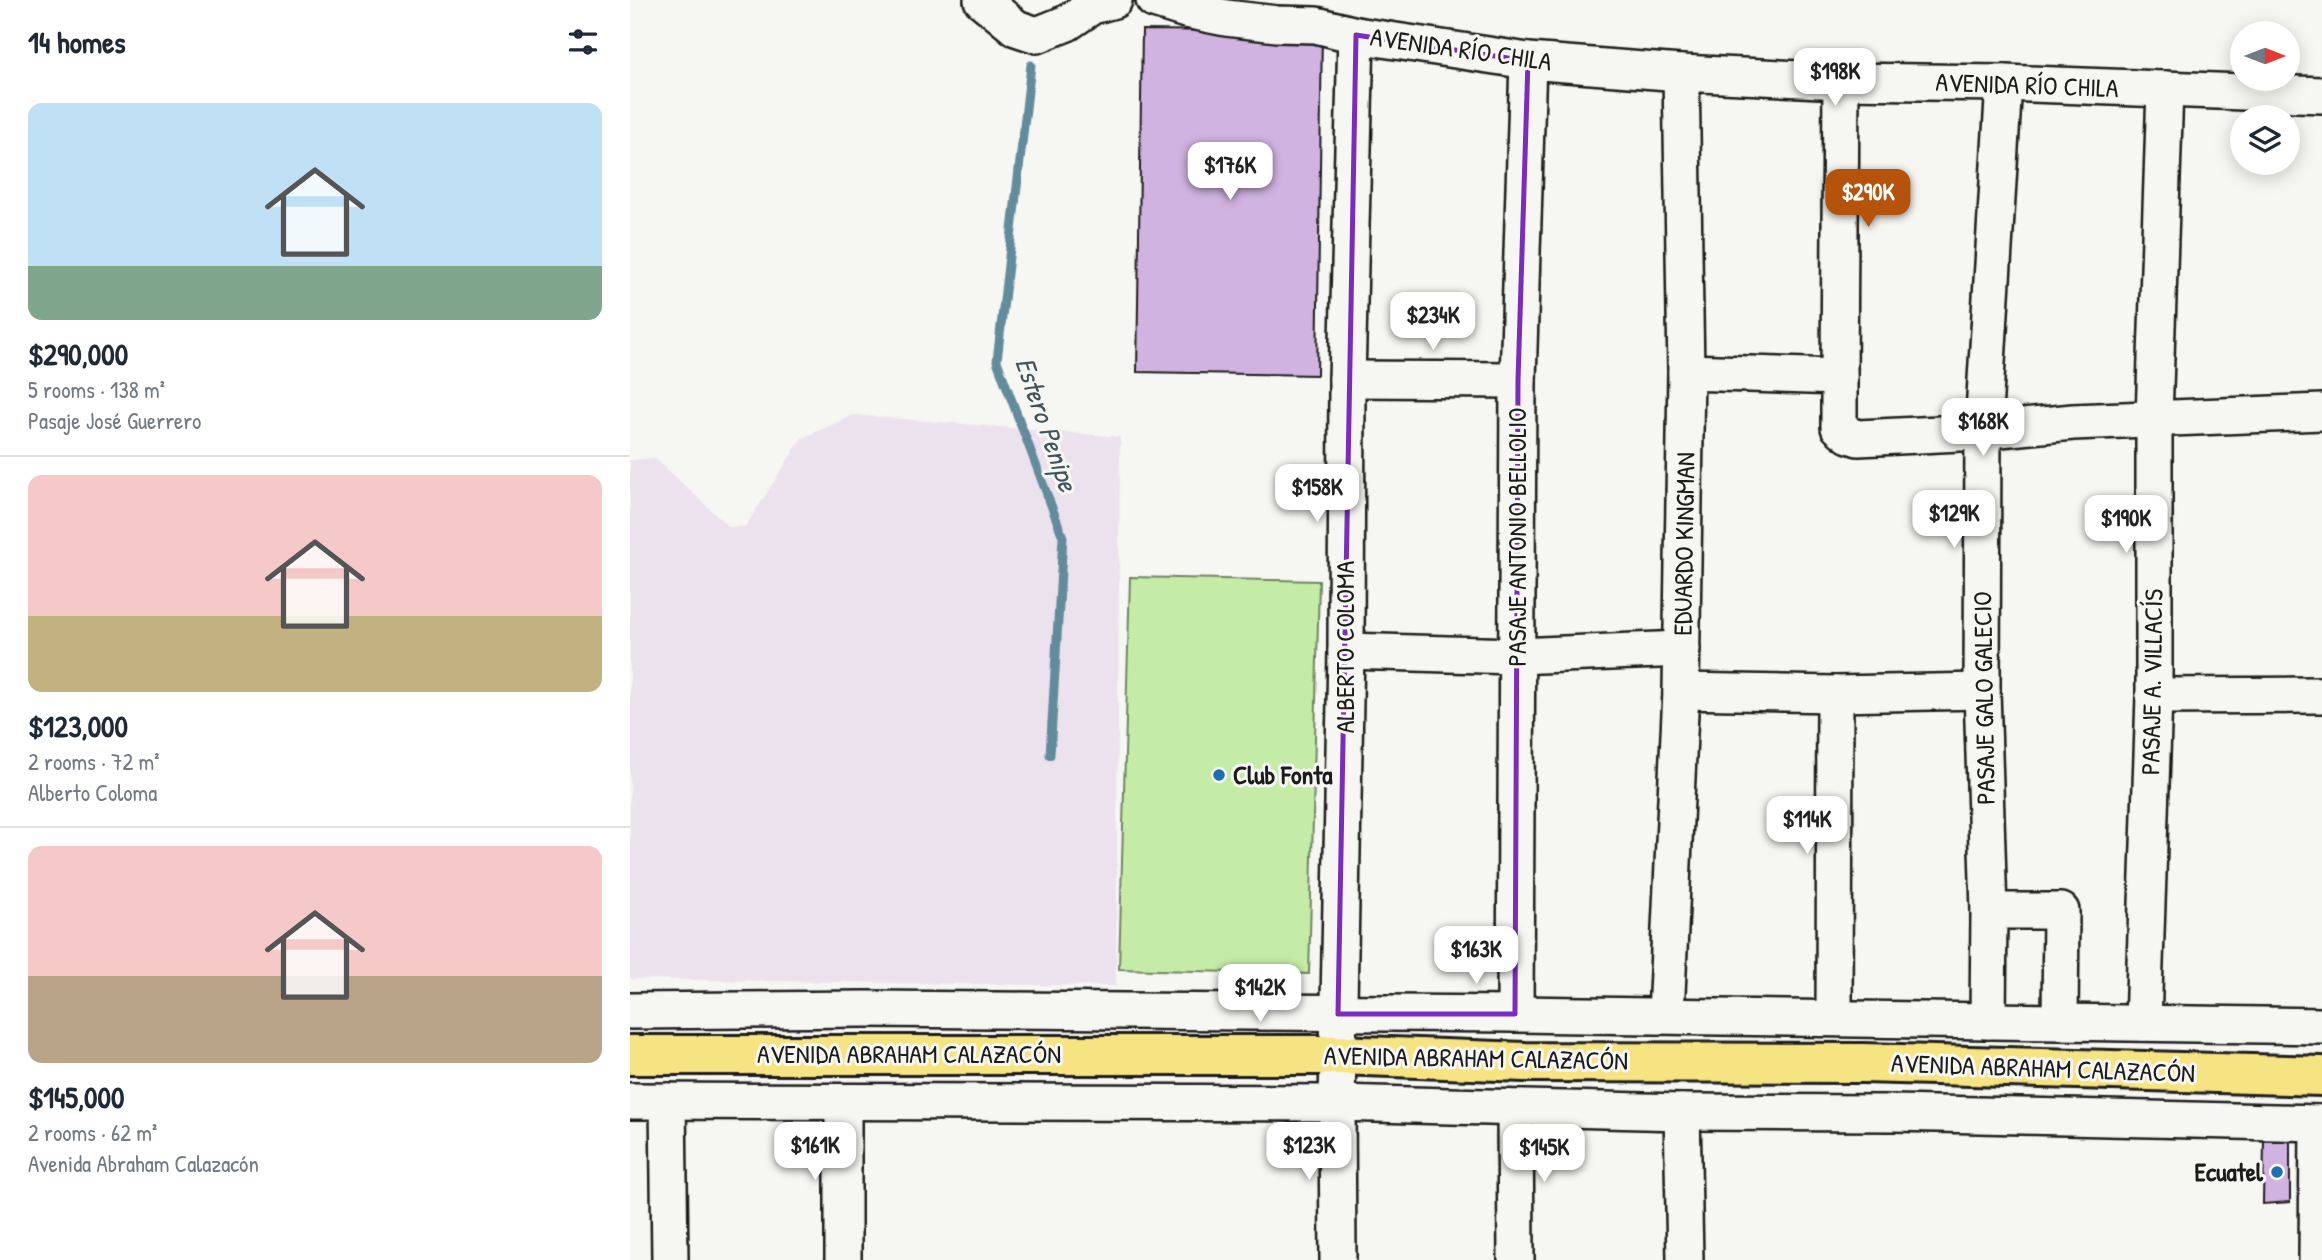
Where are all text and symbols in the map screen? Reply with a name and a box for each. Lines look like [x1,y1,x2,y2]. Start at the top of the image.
street label: AVENIDA RÍO CHILA [1368,18,1554,79]
north arrow [2230,21,2300,91]
map controls [2230,21,2300,175]
text: 14 homes [28,22,126,62]
icon: filters [564,23,602,61]
pin: $198K [1786,48,1884,108]
text: $198K [1810,55,1860,86]
street label: AVENIDA RÍO CHILA [1935,64,2119,105]
button: layers [2230,105,2300,175]
pin: $176K [1181,142,1279,202]
icon: home [252,149,378,275]
text: $176K [1204,149,1256,180]
pin: $290K [1819,170,1917,229]
text: $290K [1841,176,1895,207]
pin: $234K [1384,292,1482,352]
text: $234K [1406,299,1460,330]
text: $290,000 [28,334,128,374]
water label: Estero Penipe [1006,352,1088,498]
text: 5 rooms · 138 m² [28,374,165,405]
pin: $168K [1934,398,2032,458]
text: Pasaje José Guerrero [28,405,201,436]
text: $168K [1957,405,2009,436]
street label: PASAJE ANTONIO BELLOLIO [1499,407,1534,667]
street label: EDUARDO KINGMAN [1664,452,1703,636]
pin: $158K [1268,464,1366,524]
text: $158K [1291,471,1343,502]
pin: $129K [1905,490,2003,550]
pin: $190K [2077,496,2175,555]
text: $129K [1928,497,1980,528]
text: $190K [2101,502,2151,533]
icon: home [252,521,378,647]
street label: ALBERTO COLOMA [1327,560,1362,733]
street label: PASAJE A. VILLACÍS [2132,589,2171,775]
street label: PASAJE GALO GALECIO [1964,591,2003,805]
text: $123,000 [28,706,128,746]
text: 2 rooms · 72 m² [28,746,160,777]
place label: Club Fonta [1233,757,1333,792]
marker: Club Fonta [1211,767,1227,783]
text: Alberto Coloma [28,777,157,808]
pin: $114K [1758,796,1856,856]
text: $114K [1782,803,1832,834]
icon: home [252,892,378,1018]
pin: $163K [1427,926,1525,986]
text: $163K [1450,933,1502,964]
pin: $142K [1211,964,1309,1024]
text: $142K [1234,971,1286,1002]
street label: AVENIDA ABRAHAM CALAZACÓN [757,1036,1061,1071]
street label: AVENIDA ABRAHAM CALAZACÓN [1324,1037,1628,1078]
street label: AVENIDA ABRAHAM CALAZACÓN [1890,1045,2196,1090]
text: $145,000 [28,1077,124,1117]
text: 2 rooms · 62 m² [28,1117,157,1148]
pin: $161K [766,1122,864,1182]
pin: $123K [1260,1122,1358,1182]
pin: $145K [1495,1124,1593,1184]
text: $161K [790,1129,840,1160]
text: $123K [1282,1129,1336,1160]
text: $145K [1519,1131,1569,1162]
text: Avenida Abraham Calazacón [28,1148,259,1179]
place label: Ecuatel [2195,1154,2264,1189]
marker: Ecuatel [2269,1164,2285,1180]

